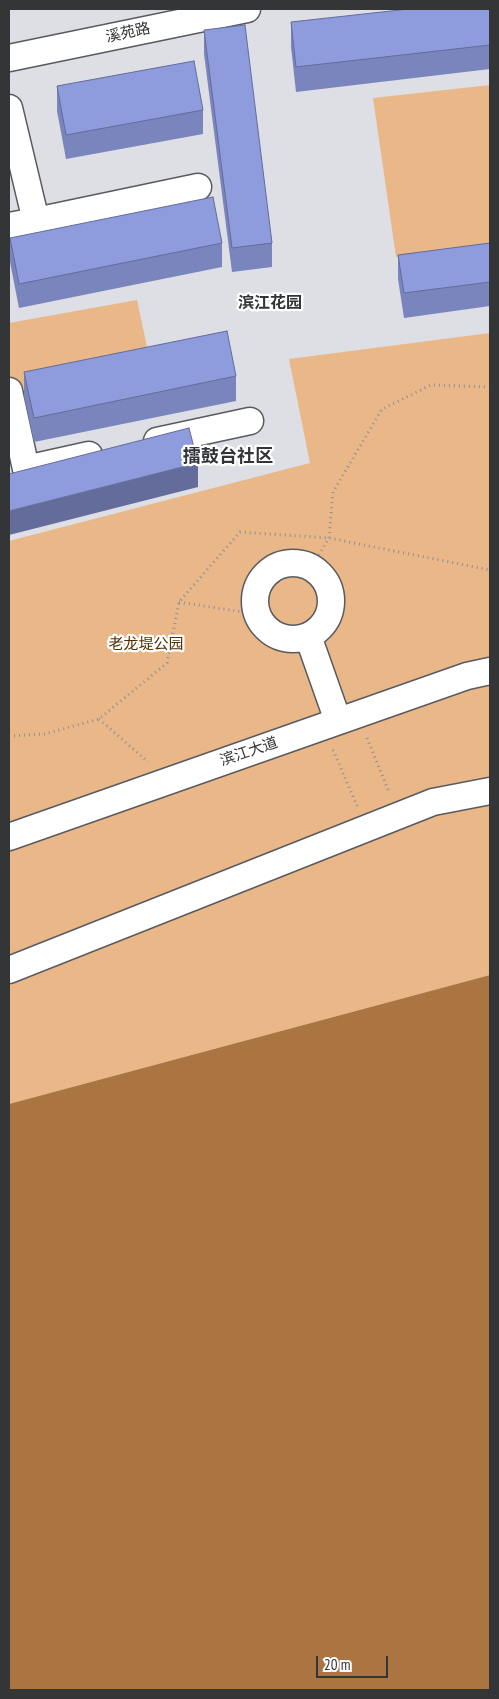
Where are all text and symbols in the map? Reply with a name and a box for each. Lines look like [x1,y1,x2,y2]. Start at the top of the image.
street label: 溪苑路 [104,20,152,46]
district label: 滨江花园 [238,293,302,313]
district label: 擂鼓台社区 [183,446,273,468]
park label: 老龙堤公园 [109,636,183,654]
street label: 滨江大道 [218,734,280,770]
scale bar [319,1646,392,1678]
text: 20 m [324,1655,350,1674]

